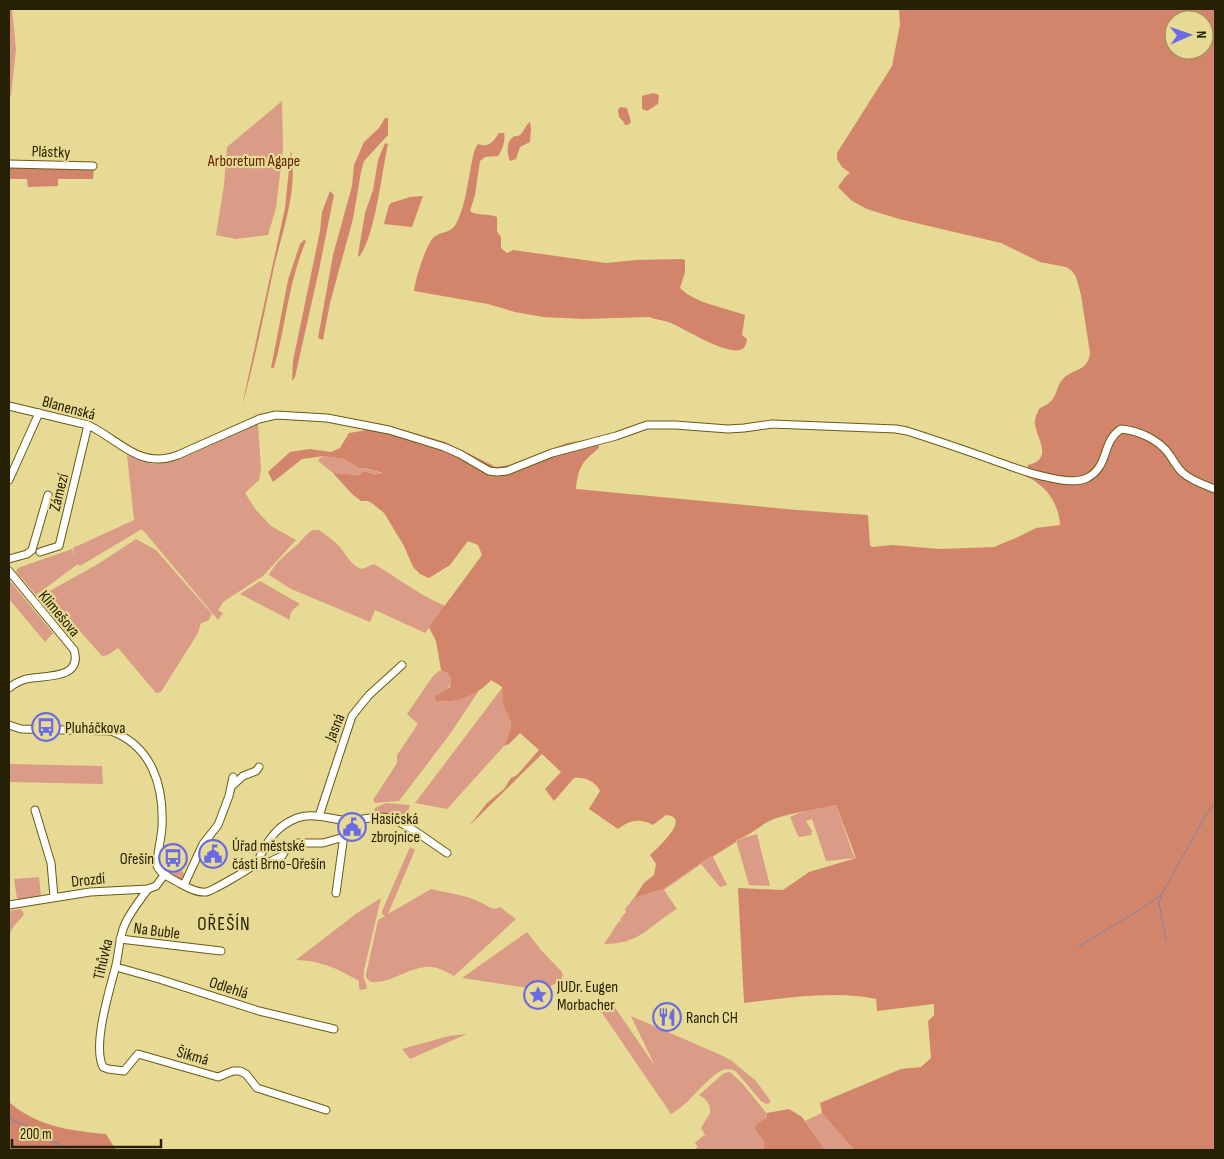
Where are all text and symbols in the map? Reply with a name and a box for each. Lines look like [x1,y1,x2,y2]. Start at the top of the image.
north arrow [1164,10,1214,60]
text: N [1193,31,1210,39]
street label: Plástky [31,142,71,163]
park label: Arboretum Agape [207,152,300,171]
street label: Blanenská [40,392,97,425]
street label: Zámezí [46,472,73,513]
street label: Klimešova [34,587,84,641]
street label: Jasná [321,711,349,745]
bus stop icon: Pluháčkova [31,712,61,742]
place label: Pluháčkova [65,719,125,738]
place label: Hasičská zbrojnice [371,810,420,847]
public building icon: Hasičská zbrojnice [337,812,367,842]
place label: Úřad městské části Brno-Ořešín [232,837,326,874]
public building icon: Úřad městské části Brno-Ořešín [198,839,228,869]
bus stop icon: Ořešín [158,843,188,873]
place label: Ořešín [120,850,154,869]
street label: Drozdí [70,869,106,892]
district label: OŘEŠÍN [197,913,251,936]
street label: Na Buble [132,919,181,944]
street label: Tihůvka [90,937,117,982]
street label: Odlehlá [207,973,250,1004]
place label: JUDr. Eugen Morbacher [556,978,618,1015]
place icon: JUDr. Eugen Morbacher [523,980,553,1010]
restaurant icon: Ranch CH [652,1002,682,1032]
place label: Ranch CH [686,1009,738,1028]
street label: Šikmá [174,1043,211,1070]
scale bar [12,1116,161,1148]
text: 200 m [20,1125,52,1144]

